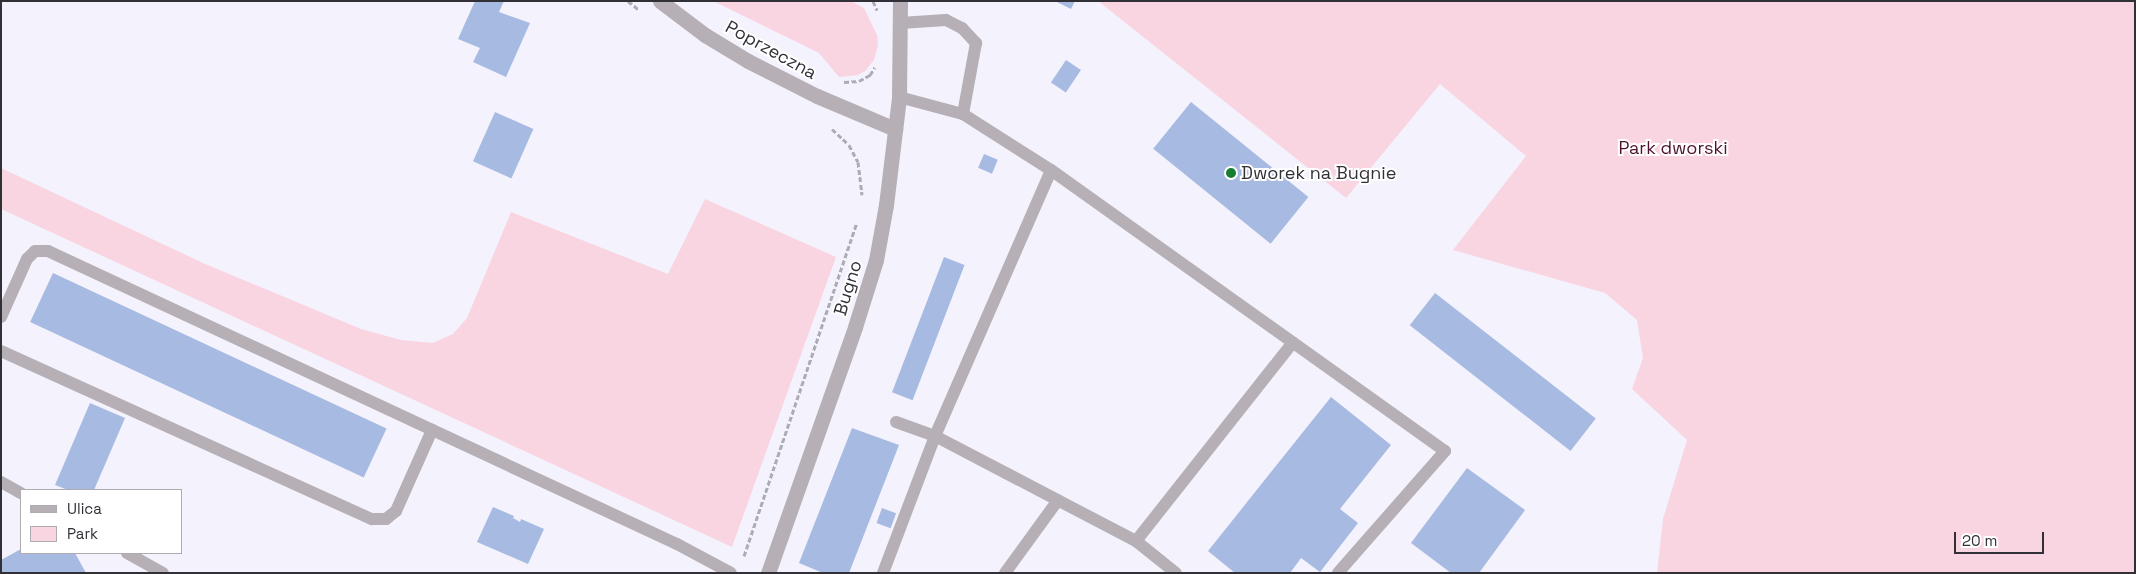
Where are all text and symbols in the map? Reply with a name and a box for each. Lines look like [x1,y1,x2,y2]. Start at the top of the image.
street label: Poprzeczna [722,16,820,84]
park label: Park dworski [1618,137,1728,159]
place label: Dworek na Bugnie [1241,162,1396,184]
marker: Dworek na Bugnie [1225,167,1237,179]
street label: Bugno [829,258,867,318]
legend [20,489,182,554]
text: Ulica [67,499,102,518]
scale bar [1956,522,2046,554]
text: Park [67,524,98,543]
text: 20 m [1962,531,1997,550]

